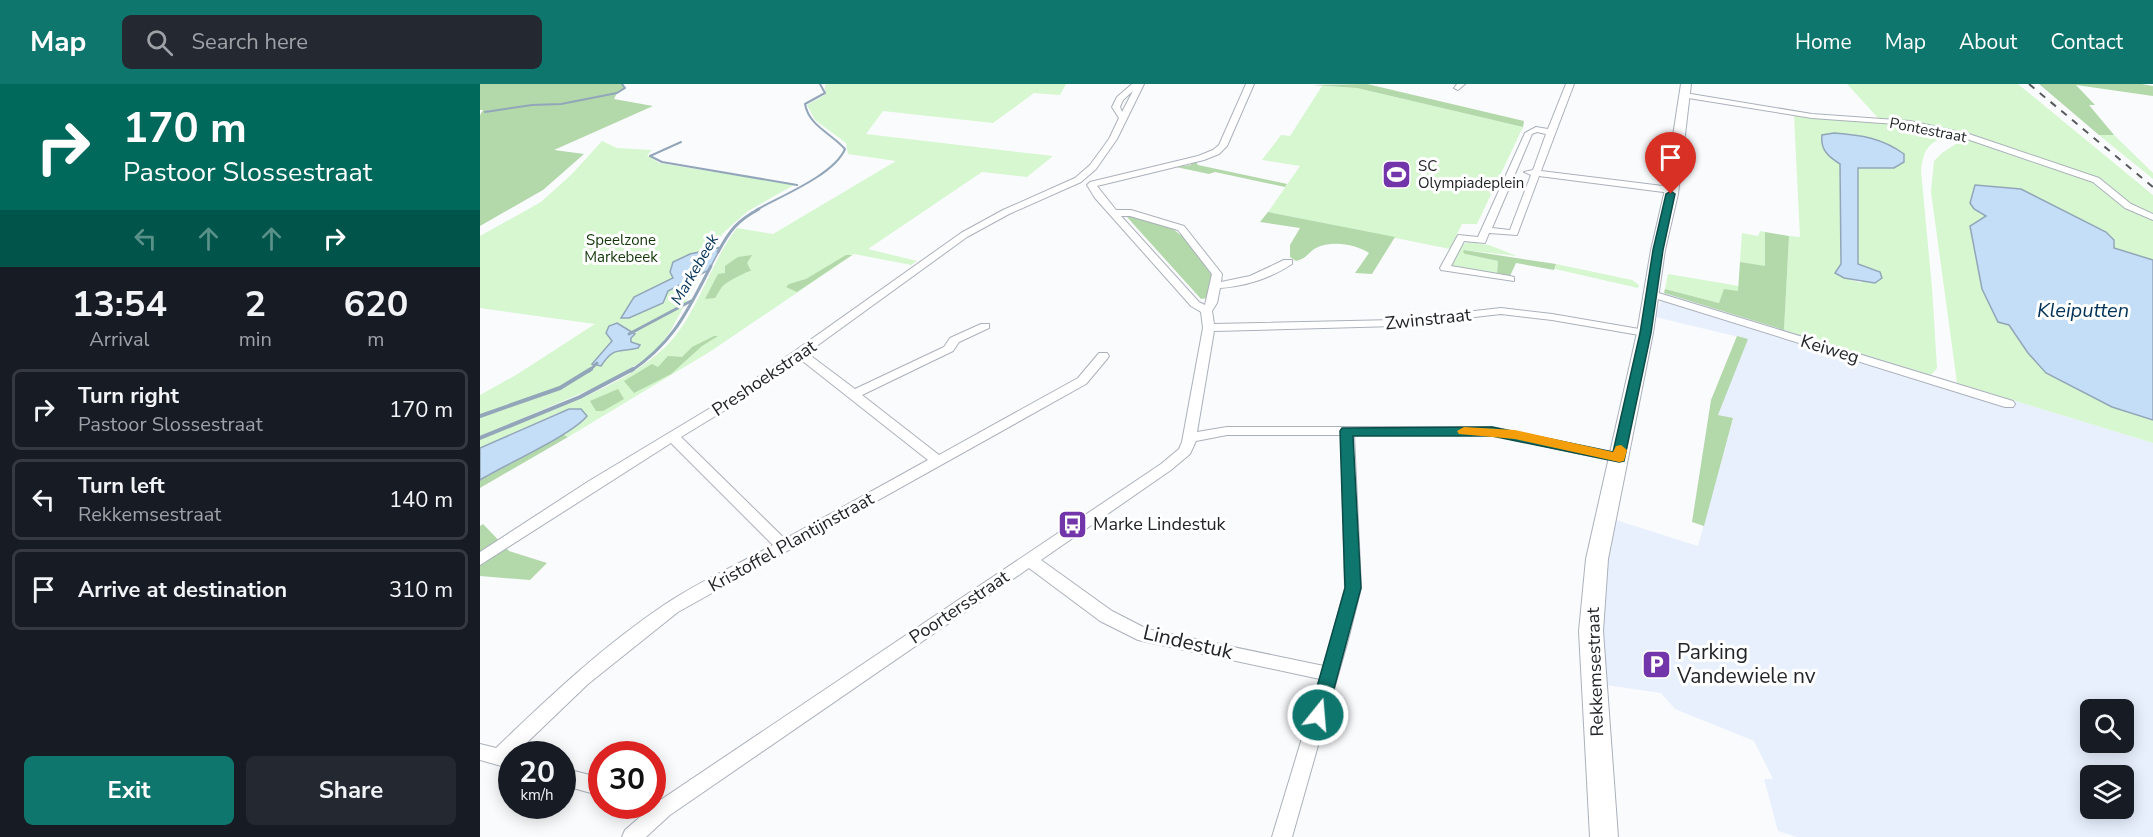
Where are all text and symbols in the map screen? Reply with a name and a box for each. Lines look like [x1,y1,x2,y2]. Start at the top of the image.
search box [122,15,542,69]
text: Map [30,23,86,61]
icon: search [143,26,176,59]
text: Search here [191,27,308,57]
text: Home [1795,28,1852,56]
text: Map [1885,28,1926,56]
text: About [1959,28,2017,56]
text: Contact [2050,28,2123,56]
text: 170 m [123,100,247,157]
icon: right [24,108,102,186]
street label: Pontestraat [1888,113,1969,147]
pin [1645,132,1696,194]
icon: arrive [1654,141,1687,174]
text: Pastoor Slossestraat [123,154,372,191]
place label: SC Olympiadeplein [1418,156,1524,193]
sports icon: SC Olympiadeplein [1381,159,1413,191]
icon: left [129,222,162,255]
icon: ahead [192,222,225,255]
icon: ahead [255,222,288,255]
icon: right [318,222,351,255]
water label: Markebeek [666,229,725,309]
park label: Speelzone Markebeek [584,230,658,267]
text: 13:54 [72,280,167,329]
text: 2 [244,280,266,329]
text: 620 [343,280,408,329]
water label: Kleiputten [2037,297,2129,324]
street label: Zwinstraat [1384,302,1473,335]
text: Arrival [89,326,149,353]
text: min [239,326,272,353]
text: m [367,326,384,353]
street label: Keiweg [1798,329,1862,369]
street label: Preshoekstraat [707,334,821,422]
text: Turn right [78,381,179,411]
icon: right [27,393,60,426]
text: 170 m [389,395,453,425]
text: Pastoor Slossestraat [78,411,263,438]
text: Turn left [78,471,165,501]
icon: left [27,483,60,516]
text: 140 m [389,485,453,515]
street label: Kristoffel Plantijnstraat [704,486,879,597]
text: Rekkemsestraat [78,501,221,528]
bus stop icon: Marke Lindestuk [1056,508,1088,540]
place label: Marke Lindestuk [1093,512,1227,536]
street label: Poortersstraat [904,564,1014,649]
icon: arrive [27,573,60,606]
text: Arrive at destination [78,575,287,605]
text: 310 m [389,575,453,605]
street label: Rekkemsestraat [1581,606,1609,737]
street label: Lindestuk [1140,618,1236,666]
place label: Parking Vandewiele nv [1676,638,1816,690]
parking icon: Parking Vandewiele nv [1640,648,1672,680]
position arrow [1286,683,1350,747]
map controls [2080,699,2134,819]
button: search [2080,699,2134,753]
speed limit sign: 30 [588,741,666,819]
text: 20 [519,752,555,793]
button: Exit [24,756,234,825]
button: Share [246,756,456,825]
button: layers [2080,765,2134,819]
text: km/h [520,785,554,805]

